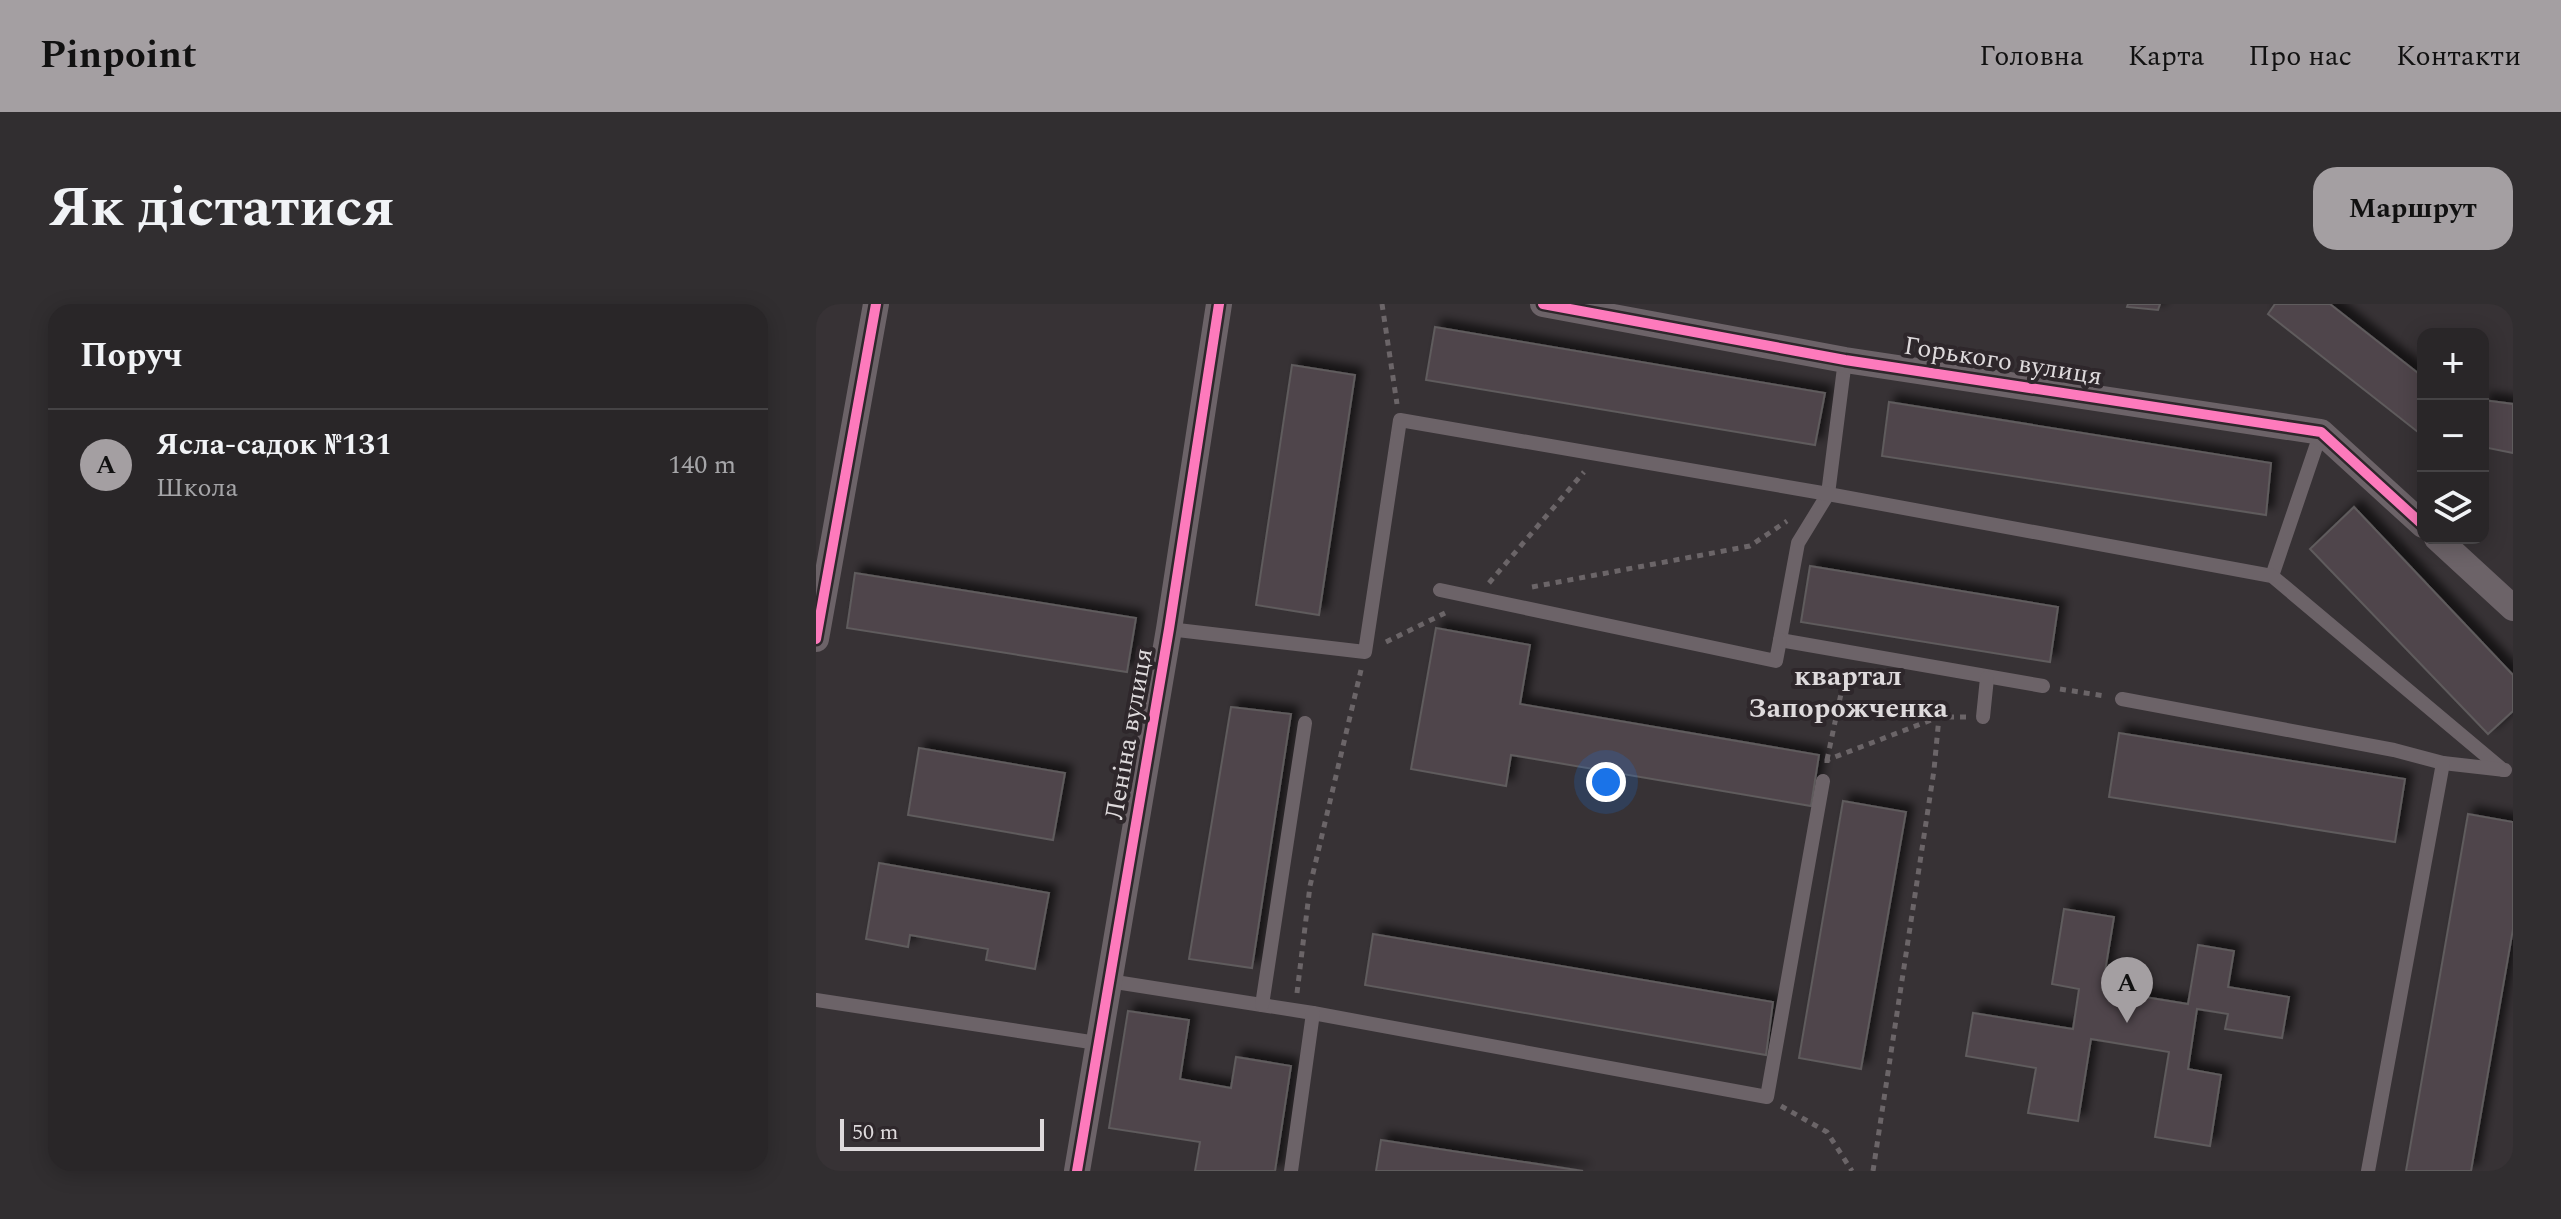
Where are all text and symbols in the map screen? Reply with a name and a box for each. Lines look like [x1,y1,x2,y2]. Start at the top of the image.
text: Pinpoint [40,27,197,85]
text: Головна [1979,35,2084,78]
text: Карта [2128,35,2204,78]
text: Про нас [2248,35,2352,78]
text: Контакти [2396,35,2521,78]
text: Як дістатися [48,166,394,251]
button: Маршрут [2313,167,2513,250]
street label: Горького вулиця [1901,326,2105,396]
map controls [2417,328,2489,544]
button: + [2417,328,2489,400]
text: Поруч [80,330,183,382]
button: − [2417,400,2489,472]
text: Ясла-садок №131 [156,422,392,468]
text: A [96,445,116,485]
text: 140 m [668,445,736,485]
text: Школа [156,468,238,508]
button: layers [2417,472,2489,544]
street label: Леніна вулиця [1094,645,1164,823]
district label: квартал Запорожченка [1748,655,1948,730]
your location [1586,762,1626,802]
pin: A [2101,957,2153,1023]
scale bar [840,1115,1044,1151]
text: 50 m [852,1116,898,1149]

